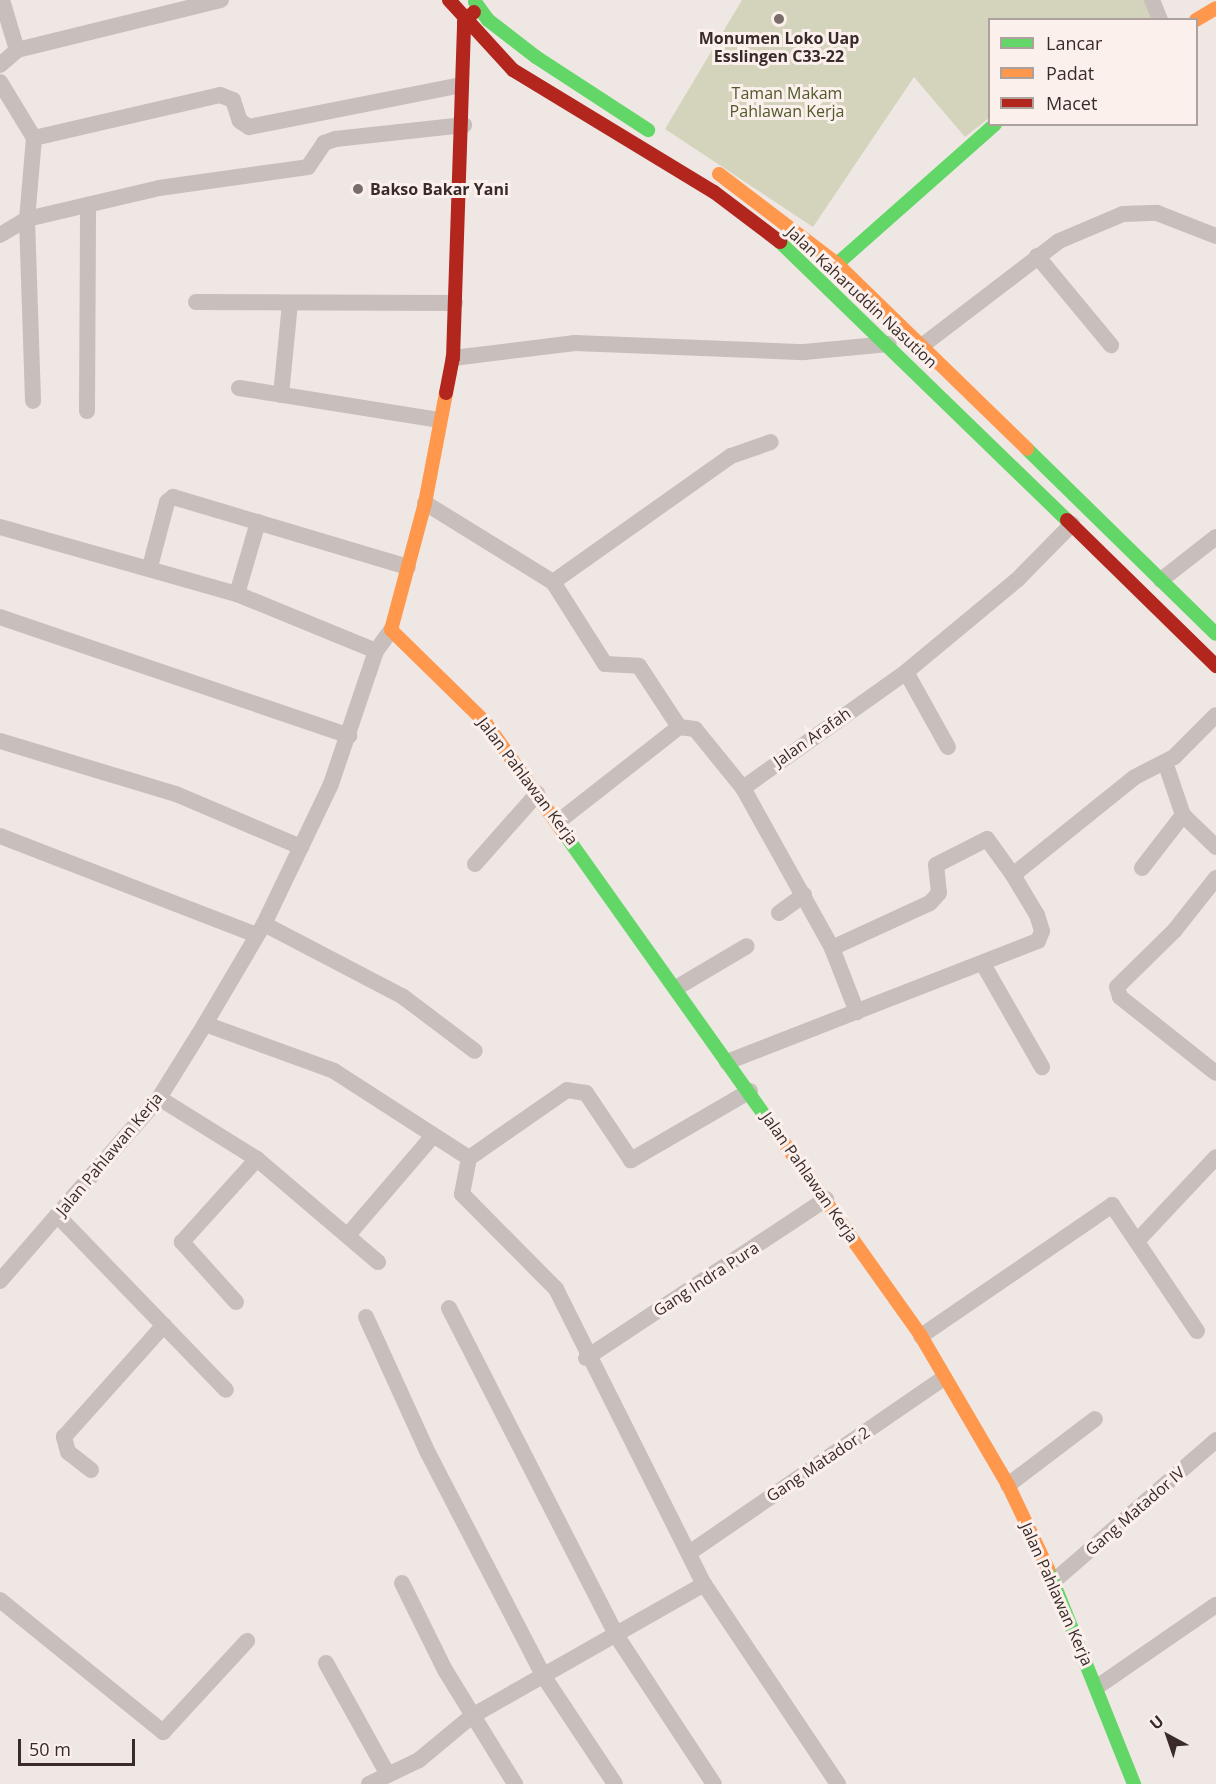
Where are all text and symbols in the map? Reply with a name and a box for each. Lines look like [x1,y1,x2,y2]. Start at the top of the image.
marker: Monumen Loko Uap Esslingen C33-22 [772,12,786,26]
legend [988,18,1198,126]
place label: Monumen Loko Uap Esslingen C33-22 [699,28,859,66]
text: Lancar [1046,31,1102,55]
text: Padat [1046,61,1094,85]
park label: Taman Makam Pahlawan Kerja [730,83,844,121]
text: Macet [1046,91,1097,115]
place label: Bakso Bakar Yani [370,179,509,199]
marker: Bakso Bakar Yani [351,182,365,196]
street label: Jalan Kaharuddin Nasution [783,222,941,372]
street label: Jalan Arafah [770,703,854,771]
street label: Jalan Pahlawan Kerja [474,713,582,849]
street label: Jalan Pahlawan Kerja [52,1089,166,1219]
street label: Jalan Pahlawan Kerja [758,1108,862,1246]
street label: Gang Indra Pura [650,1238,762,1320]
street label: Gang Matador 2 [763,1422,873,1506]
street label: Gang Matador IV [1081,1463,1189,1559]
street label: Jalan Pahlawan Kerja [1017,1519,1097,1669]
north arrow [1138,1706,1198,1766]
text: U [1145,1710,1168,1735]
scale bar [21,1727,138,1765]
text: 50 m [29,1737,71,1761]

